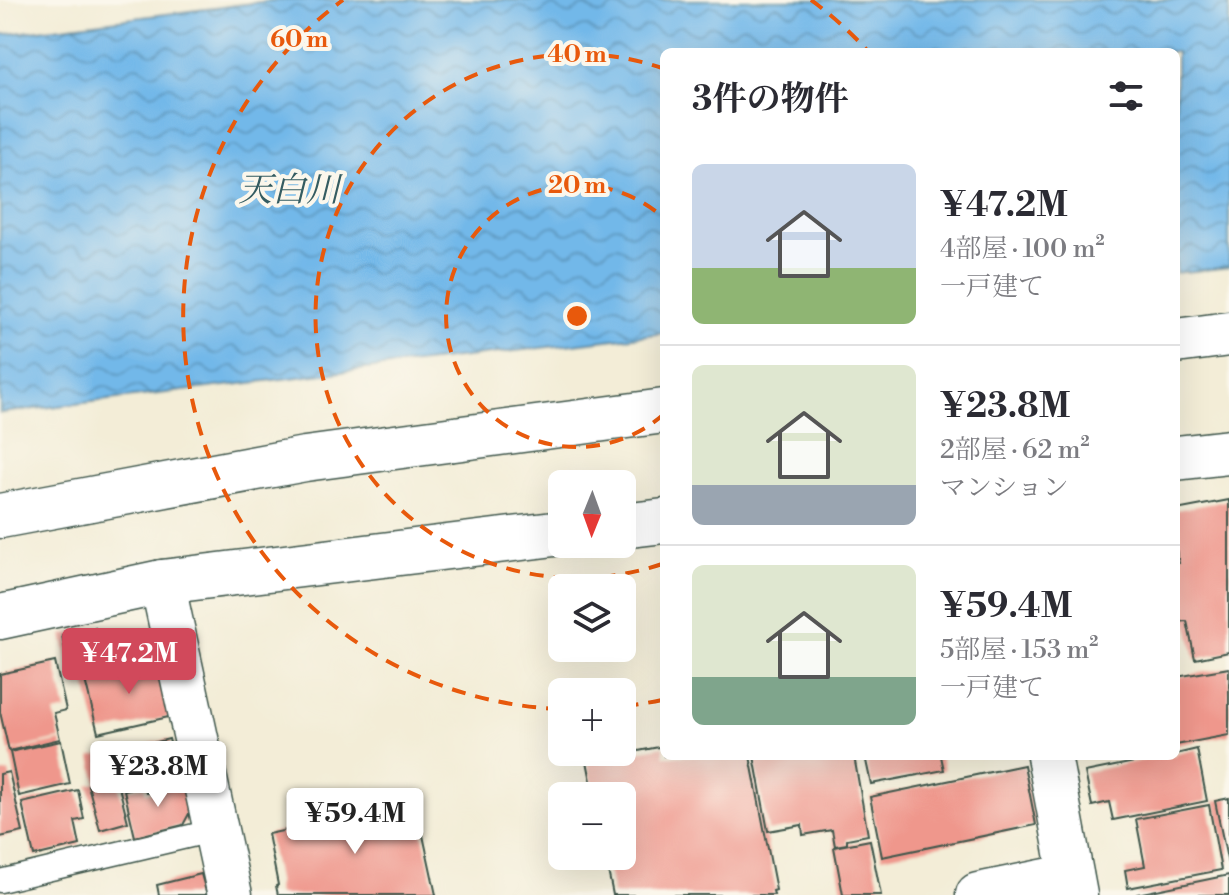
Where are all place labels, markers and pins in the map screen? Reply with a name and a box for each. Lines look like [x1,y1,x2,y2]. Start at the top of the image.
centre of rings [563,302,591,330]
pin: ¥47.2M [64,628,194,696]
pin: ¥23.8M [93,741,223,809]
pin: ¥59.4M [290,788,420,856]

